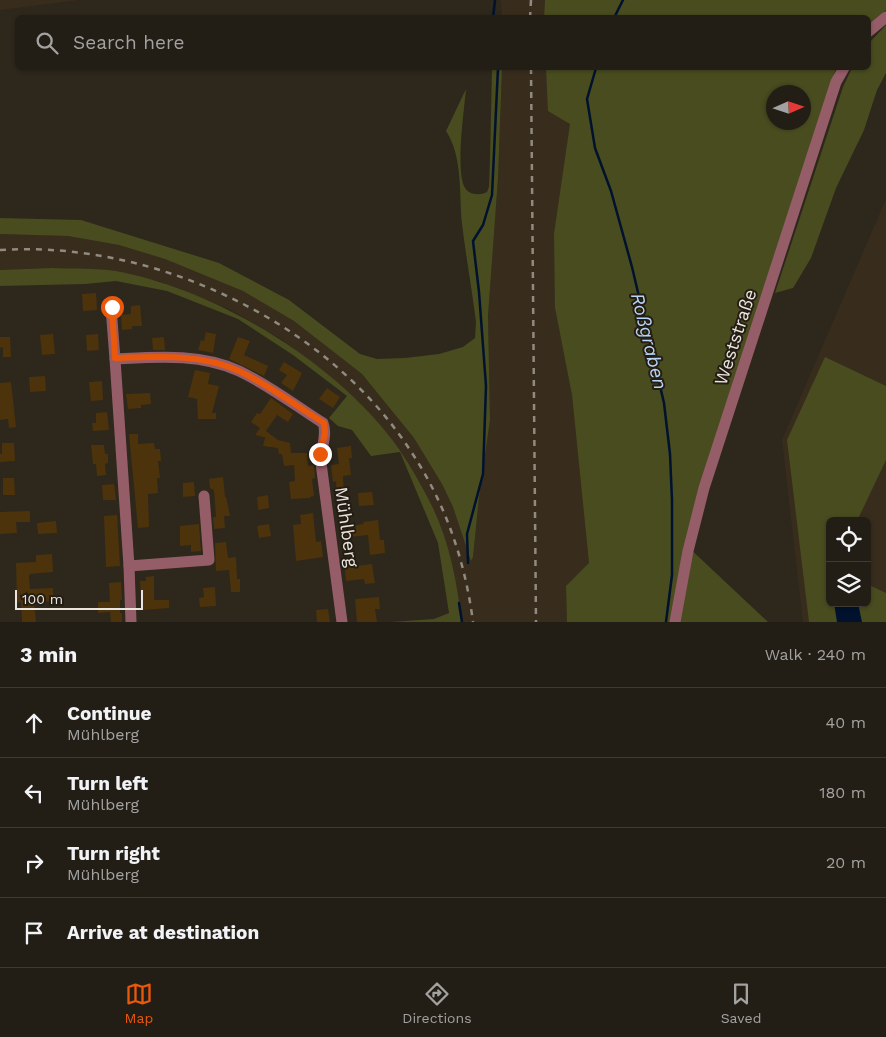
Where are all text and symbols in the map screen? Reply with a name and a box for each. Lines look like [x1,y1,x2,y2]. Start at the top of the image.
search box [15,15,871,70]
icon: search [33,29,61,57]
text: Search here [73,31,184,54]
north arrow [766,85,811,130]
street label: Weststraße [710,286,760,388]
water label: Roßgraben [626,290,672,392]
route start [101,296,124,319]
route end [309,443,332,466]
street label: Mühlberg [331,485,363,569]
map controls [826,517,871,607]
button: locate [826,517,871,562]
button: layers [826,562,871,607]
scale bar [15,587,142,610]
text: 100 m [22,591,63,607]
text: 3 min [20,642,77,667]
text: Walk · 240 m [765,645,866,664]
text: Continue [67,702,151,725]
icon: ahead [20,709,48,737]
text: 40 m [826,713,866,732]
text: Mühlberg [67,725,139,744]
text: Turn left [67,772,148,795]
icon: left [20,779,48,807]
text: 180 m [819,783,866,802]
text: Mühlberg [67,795,139,814]
text: Turn right [67,842,160,865]
icon: right [20,849,48,877]
text: 20 m [826,853,866,872]
text: Mühlberg [67,865,139,884]
icon: arrive [20,919,48,947]
text: Arrive at destination [67,921,259,944]
tab: Map [125,980,153,1026]
tab: Directions [402,980,472,1026]
tab: Saved [721,980,761,1026]

